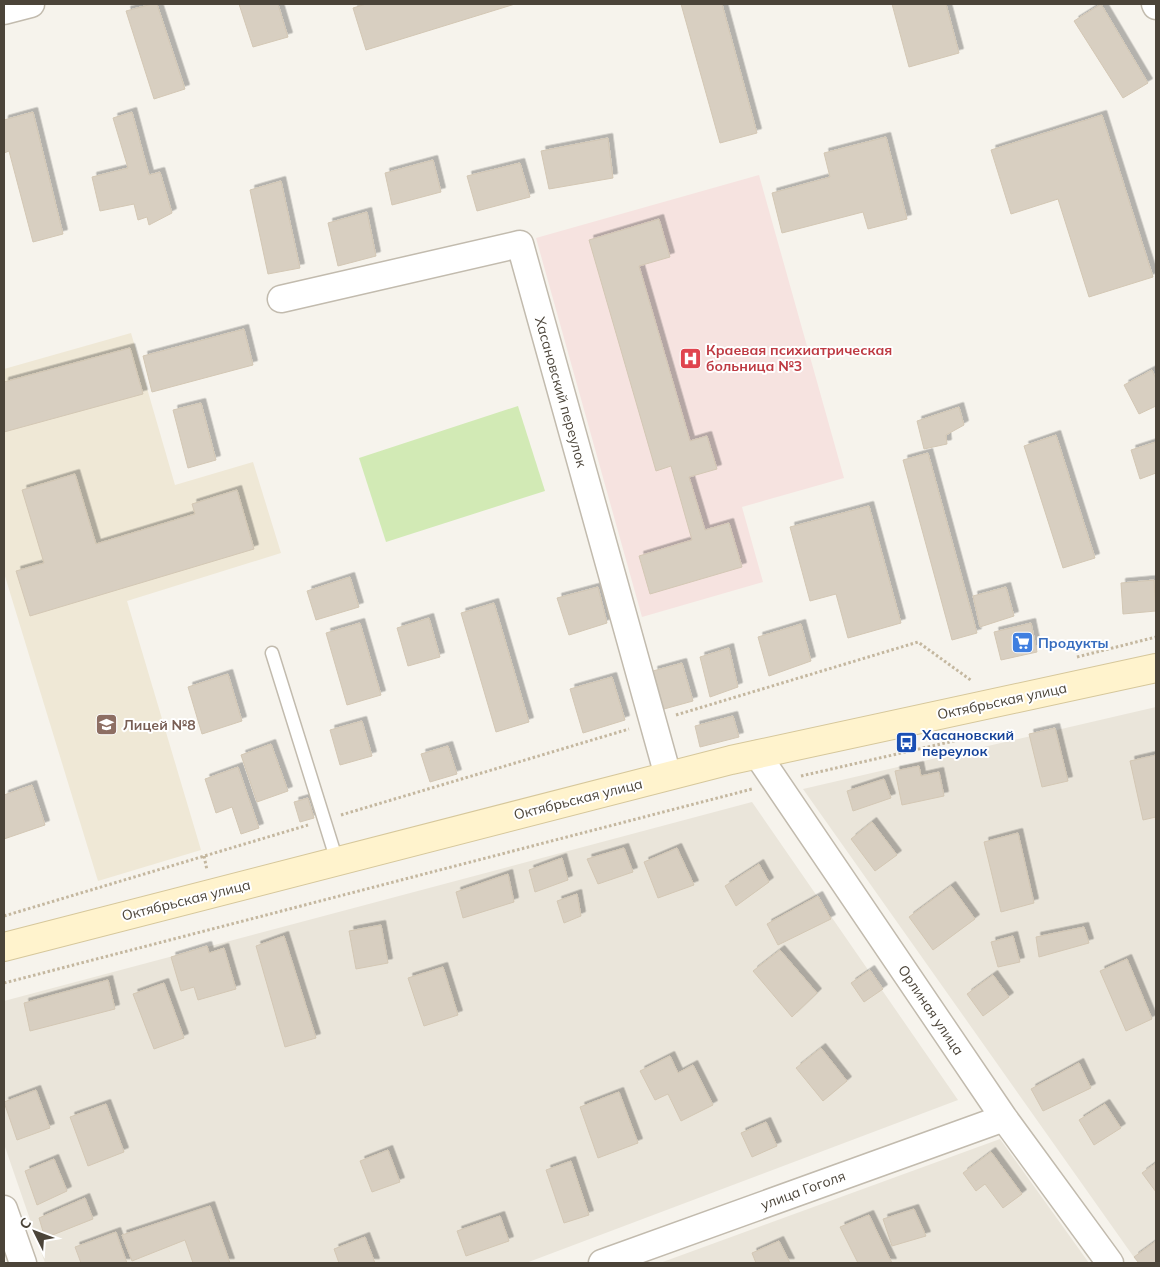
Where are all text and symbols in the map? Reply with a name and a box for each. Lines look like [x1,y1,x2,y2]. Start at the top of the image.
street label: Хасановский переулок [531,315,591,470]
place label: Краевая психиатрическая больница №3 [706,341,892,375]
hospital icon: Краевая психиатрическая больница №3 [678,346,702,370]
supermarket icon: Продукты [1010,631,1034,655]
place label: Продукты [1038,634,1109,652]
street label: Октябрьская улица [936,678,1068,724]
school or university icon: Лицей №8 [95,713,119,737]
place label: Лицей №8 [123,716,196,734]
place label: Хасановский переулок [921,726,1014,760]
bus stop icon: Хасановский переулок [894,731,918,755]
street label: Октябрьская улица [512,774,644,824]
street label: Октябрьская улица [120,875,252,925]
street label: Орлиная улица [894,962,968,1058]
street label: улица Гоголя [758,1166,848,1214]
north arrow [10,1207,60,1257]
text: С [15,1214,35,1233]

